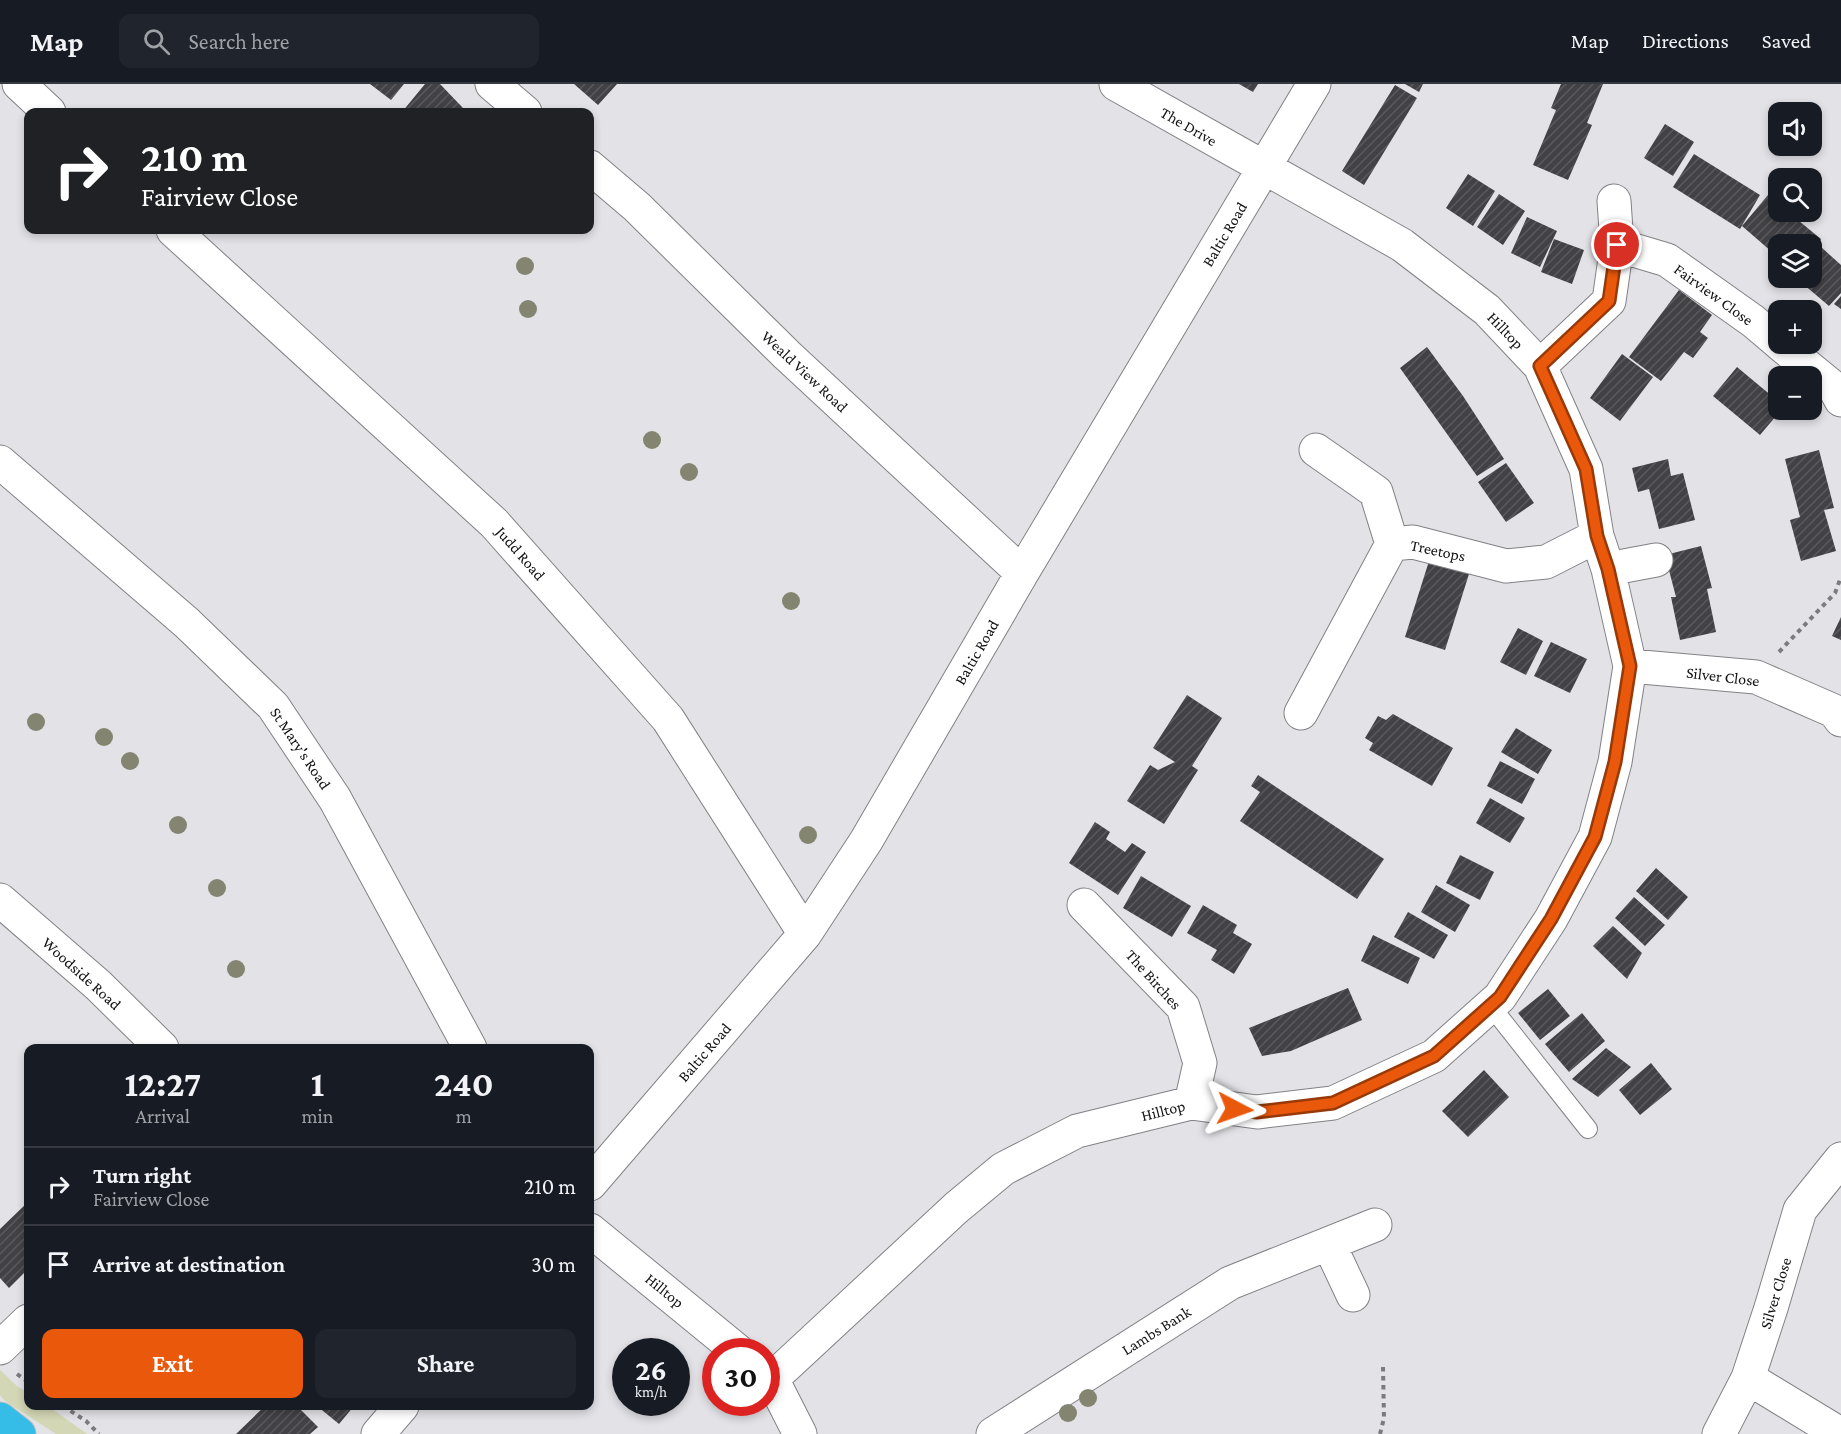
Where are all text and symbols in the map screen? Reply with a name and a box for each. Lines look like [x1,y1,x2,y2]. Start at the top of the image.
search box [119,14,539,68]
icon: search [140,25,173,58]
text: Map [30,26,83,57]
text: Search here [188,29,289,54]
text: Map [1571,29,1609,53]
text: Directions [1642,29,1729,53]
text: Saved [1762,29,1811,53]
map controls [1768,102,1822,420]
button: sound [1768,102,1822,156]
street label: The Drive [1158,104,1220,149]
icon: right [42,132,120,210]
text: 210 m [141,133,247,180]
button: search [1768,168,1822,222]
text: Fairview Close [141,182,298,212]
street label: Baltic Road [1199,199,1251,269]
pin [1591,219,1642,270]
icon: arrive [1600,228,1633,261]
button: layers [1768,234,1822,288]
street label: Fairview Close [1671,260,1756,329]
button: + [1768,300,1822,354]
street label: Hilltop [1483,308,1527,353]
street label: Weald View Road [758,327,852,416]
button: − [1768,366,1822,420]
street label: Judd Road [491,521,549,585]
street label: Treetops [1409,536,1467,566]
street label: Baltic Road [951,616,1002,688]
street label: Silver Close [1685,664,1761,689]
street label: St Mary's Road [266,704,334,793]
street label: Woodside Road [39,934,125,1013]
street label: The Birches [1123,946,1185,1013]
street label: Baltic Road [674,1019,735,1085]
text: 12:27 [124,1064,201,1104]
text: 1 [311,1064,324,1104]
text: 240 [434,1064,494,1104]
position arrow [1203,1077,1267,1141]
street label: Hilltop [1139,1097,1187,1125]
text: Arrival [136,1105,190,1127]
text: min [302,1105,334,1127]
text: m [456,1105,472,1127]
text: Turn right [93,1163,191,1188]
icon: right [42,1170,75,1203]
text: 210 m [524,1174,576,1199]
text: Fairview Close [93,1188,209,1210]
icon: arrive [42,1248,75,1281]
text: Arrive at destination [93,1252,285,1277]
text: 30 m [531,1252,576,1277]
street label: Silver Close [1757,1255,1794,1331]
street label: Hilltop [641,1270,687,1312]
street label: Lambs Bank [1119,1302,1194,1358]
button: Exit [42,1329,303,1398]
button: Share [315,1329,576,1398]
speed limit sign: 30 [702,1338,780,1416]
text: 26 [635,1353,667,1386]
text: km/h [635,1384,667,1400]

